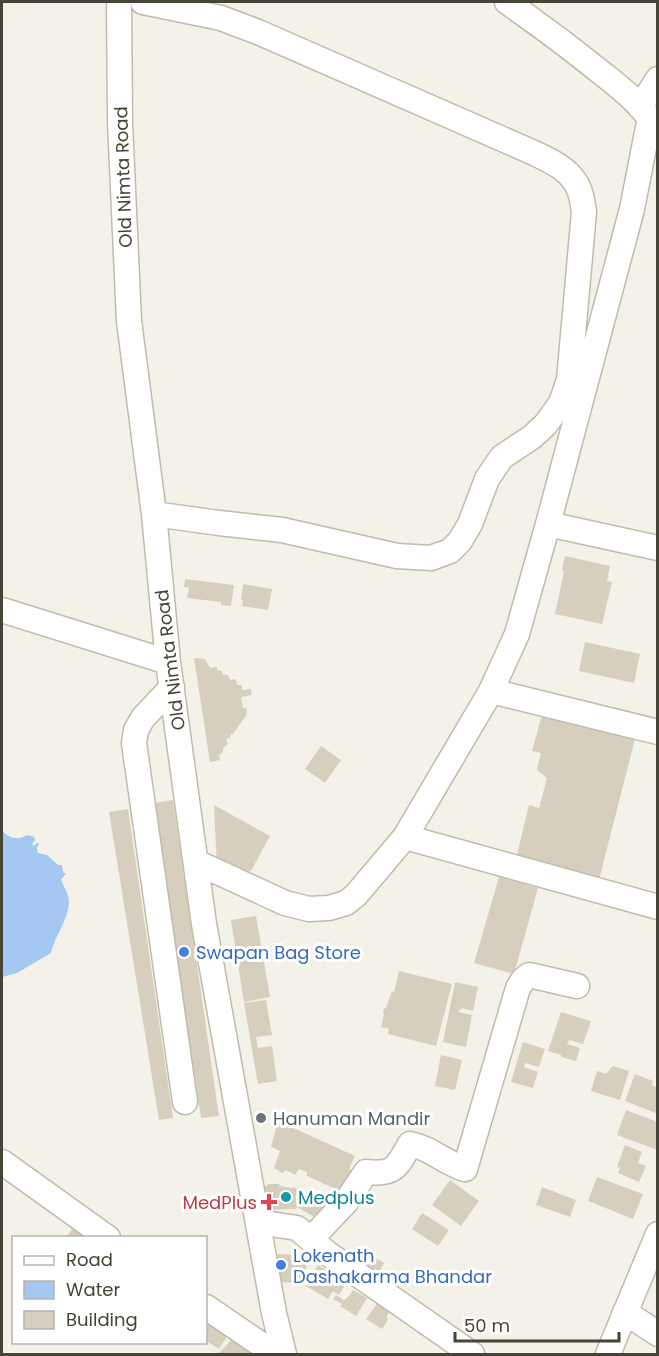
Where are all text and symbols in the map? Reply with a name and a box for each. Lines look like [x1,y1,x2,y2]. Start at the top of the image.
street label: Old Nimta Road [108,106,138,248]
street label: Old Nimta Road [149,588,191,732]
place label: Swapan Bag Store [196,940,361,965]
marker: Swapan Bag Store [177,945,191,959]
place label: Hanuman Mandir [273,1106,430,1131]
marker: Hanuman Mandir [254,1111,268,1125]
place label: Medplus [298,1185,374,1210]
place label: MedPlus [182,1190,257,1215]
marker: Medplus [279,1190,293,1204]
marker: MedPlus [262,1195,276,1209]
legend [12,1236,207,1344]
place label: Lokenath Dashakarma Bhandar [293,1243,492,1289]
text: Road [66,1247,113,1272]
marker: Lokenath Dashakarma Bhandar [274,1258,288,1272]
text: Water [66,1277,120,1302]
scale bar [455,1305,618,1343]
text: Building [66,1307,138,1332]
text: 50 m [464,1313,510,1338]

